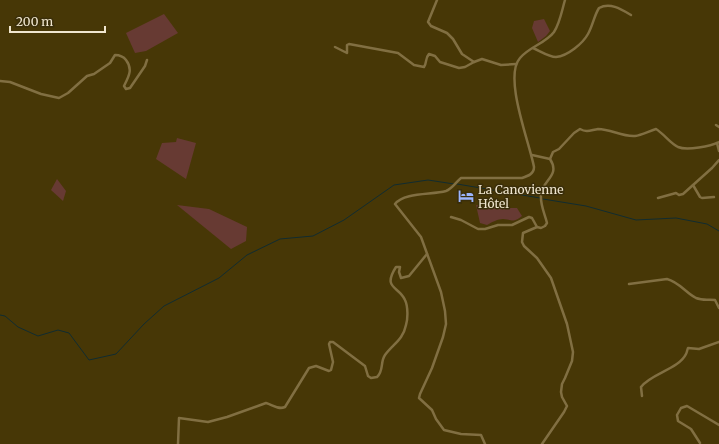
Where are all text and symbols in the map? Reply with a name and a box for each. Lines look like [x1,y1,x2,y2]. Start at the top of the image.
scale bar [10,8,105,34]
text: 200 m [16,14,53,29]
place label: La Canovienne Hôtel [478,182,563,211]
hotel icon: La Canovienne Hôtel [457,187,475,205]

